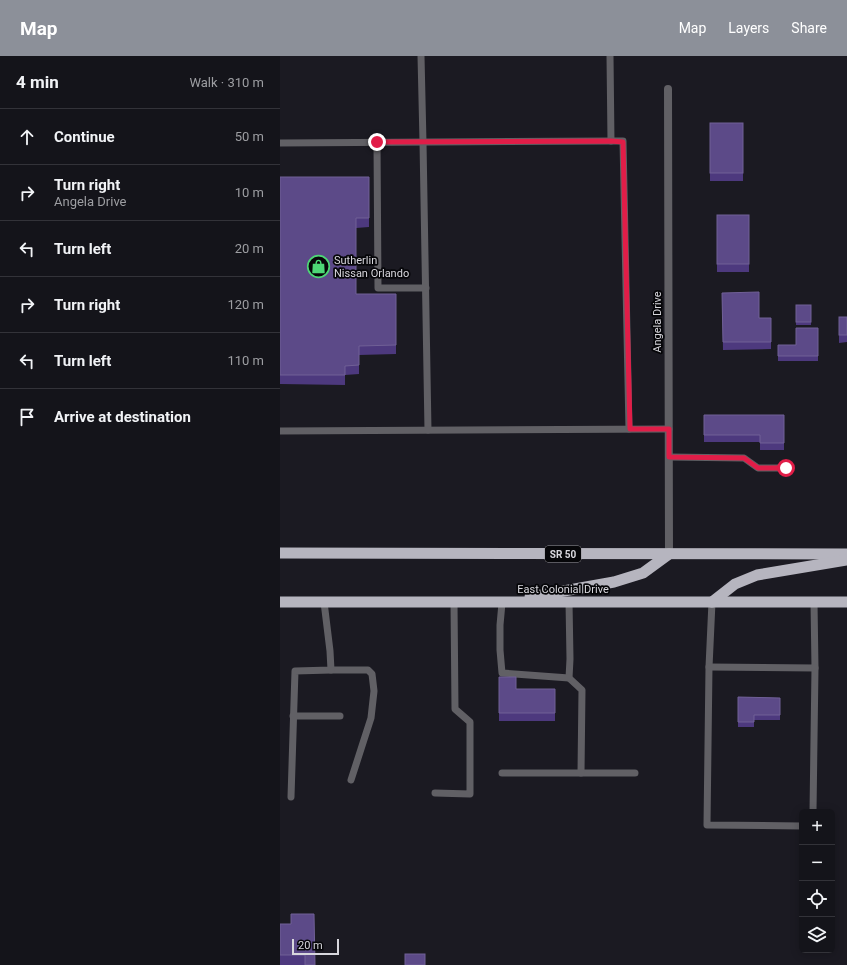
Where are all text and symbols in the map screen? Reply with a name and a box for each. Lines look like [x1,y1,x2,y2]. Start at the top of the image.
text: Map [20,17,58,40]
text: Map [679,20,706,36]
text: Layers [728,20,769,36]
text: Share [791,20,827,36]
text: 4 min [16,72,59,92]
text: Walk · 310 m [189,75,264,90]
icon: ahead [16,126,38,148]
text: Continue [54,128,115,146]
text: 50 m [235,129,264,144]
route end [368,133,386,151]
text: Turn right [54,176,120,194]
icon: right [16,182,38,204]
text: 10 m [235,185,264,200]
text: Angela Drive [54,194,127,209]
icon: left [16,238,38,260]
text: Turn left [54,240,111,258]
text: 20 m [235,241,264,256]
shop icon: Sutherlin Nissan Orlando [305,253,331,279]
place label: Sutherlin Nissan Orlando [334,254,409,280]
street label: Angela Drive [651,291,664,353]
icon: right [16,294,38,316]
text: Turn right [54,296,120,314]
text: 120 m [227,297,264,312]
icon: left [16,350,38,372]
text: Turn left [54,352,111,370]
text: 110 m [227,353,264,368]
icon: arrive [16,406,38,428]
text: Arrive at destination [54,408,191,426]
route start [777,459,795,477]
road number: SR 50 [545,546,581,562]
street label: East Colonial Drive [517,583,609,596]
map controls [799,809,835,953]
button: + [799,809,835,845]
button: − [799,845,835,881]
button: locate [799,881,835,917]
button: layers [799,917,835,953]
scale bar [292,937,339,956]
text: 20 m [298,939,323,952]

